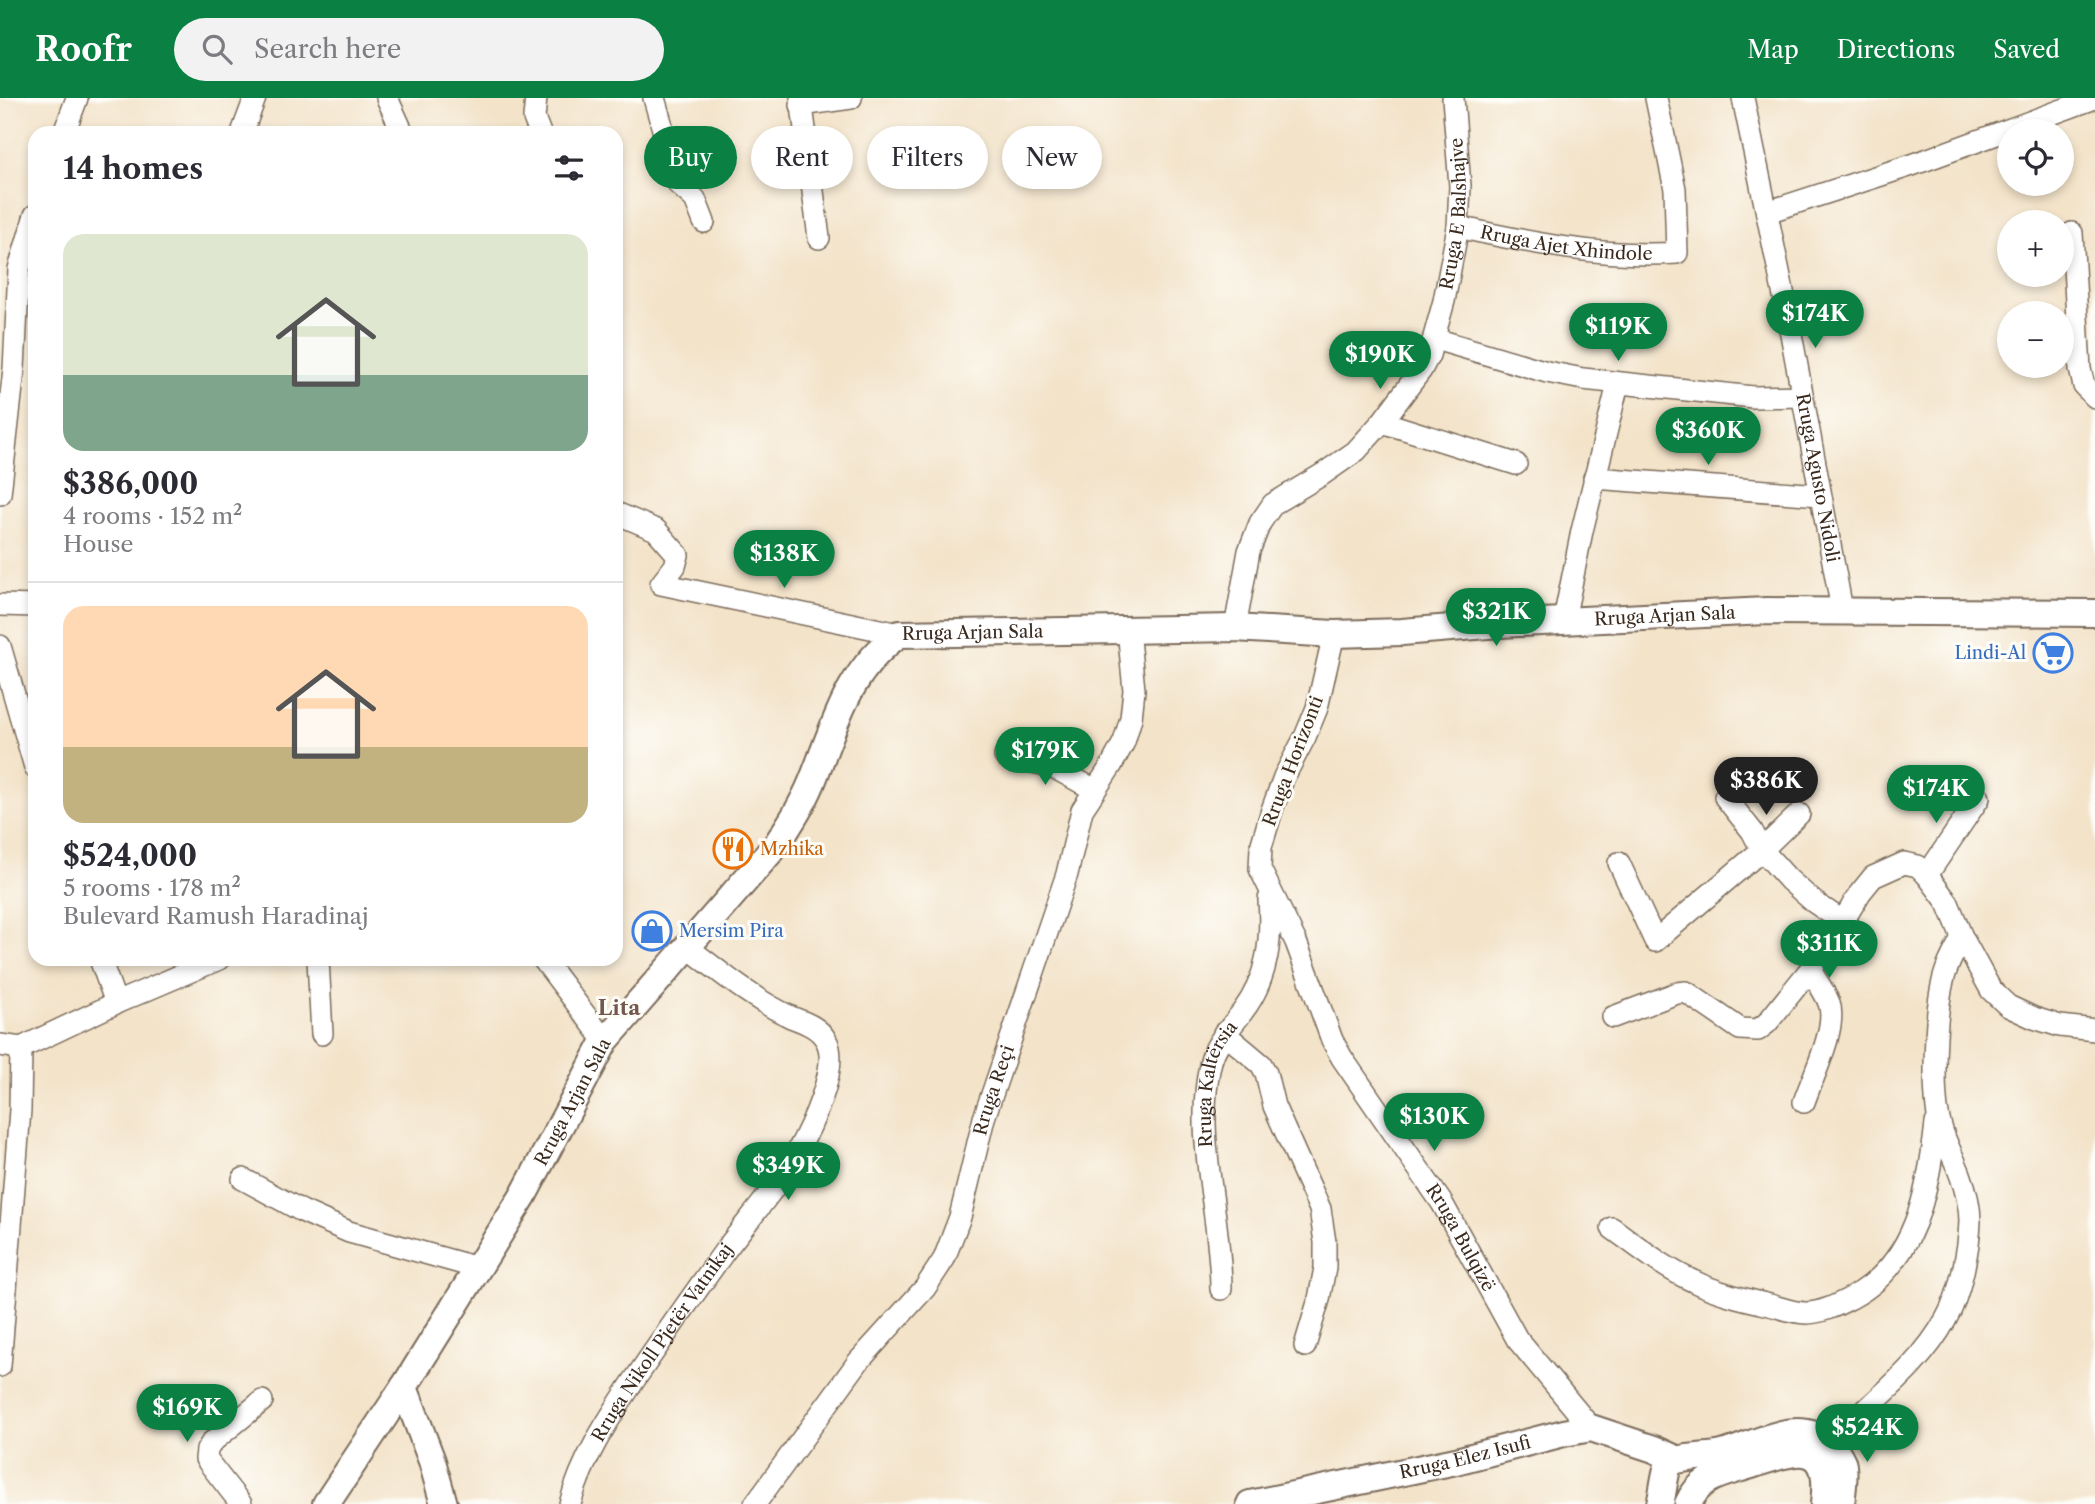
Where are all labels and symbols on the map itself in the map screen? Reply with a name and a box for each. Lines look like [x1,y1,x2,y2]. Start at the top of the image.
street label: Rruga E Balshajve [1435,137,1471,292]
street label: Rruga Ajet Xhindole [1478,221,1653,265]
pin: $174K [1766,290,1864,350]
pin: $119K [1569,303,1667,363]
pin: $190K [1331,331,1429,391]
street label: Rruga Agusto Nidoli [1791,391,1844,565]
pin: $360K [1659,408,1757,467]
pin: $138K [735,531,833,590]
pin: $321K [1447,588,1545,648]
street label: Rruga Arjan Sala [1594,601,1736,630]
street label: Rruga Arjan Sala [902,620,1044,645]
supermarket icon: Lindi-Al [2032,632,2074,674]
place label: Lindi-Al [1954,642,2026,664]
street label: Rruga Horizonti [1258,692,1328,829]
pin: $179K [996,728,1094,787]
pin: $386K [1717,758,1815,817]
pin: $174K [1887,766,1985,825]
restaurant icon: Mzhika [712,828,754,870]
place label: Mzhika [760,838,824,860]
shop icon: Mersim Pira [631,910,673,952]
place label: Mersim Pira [679,920,784,942]
pin: $311K [1780,920,1878,980]
district label: Lita [598,995,641,1020]
street label: Rruga Kaltërsia [1194,1016,1242,1148]
street label: Rruga Arjan Sala [530,1034,616,1170]
street label: Rruga Reçi [969,1042,1019,1138]
pin: $130K [1385,1094,1483,1153]
pin: $349K [739,1142,837,1202]
street label: Rruga Bulqizë [1421,1180,1500,1295]
street label: Rruga Nikoll Pjetër Vatnikaj [587,1239,738,1446]
pin: $169K [138,1384,236,1444]
pin: $524K [1818,1404,1916,1464]
street label: Rruga Elez Isufi [1397,1431,1534,1484]

